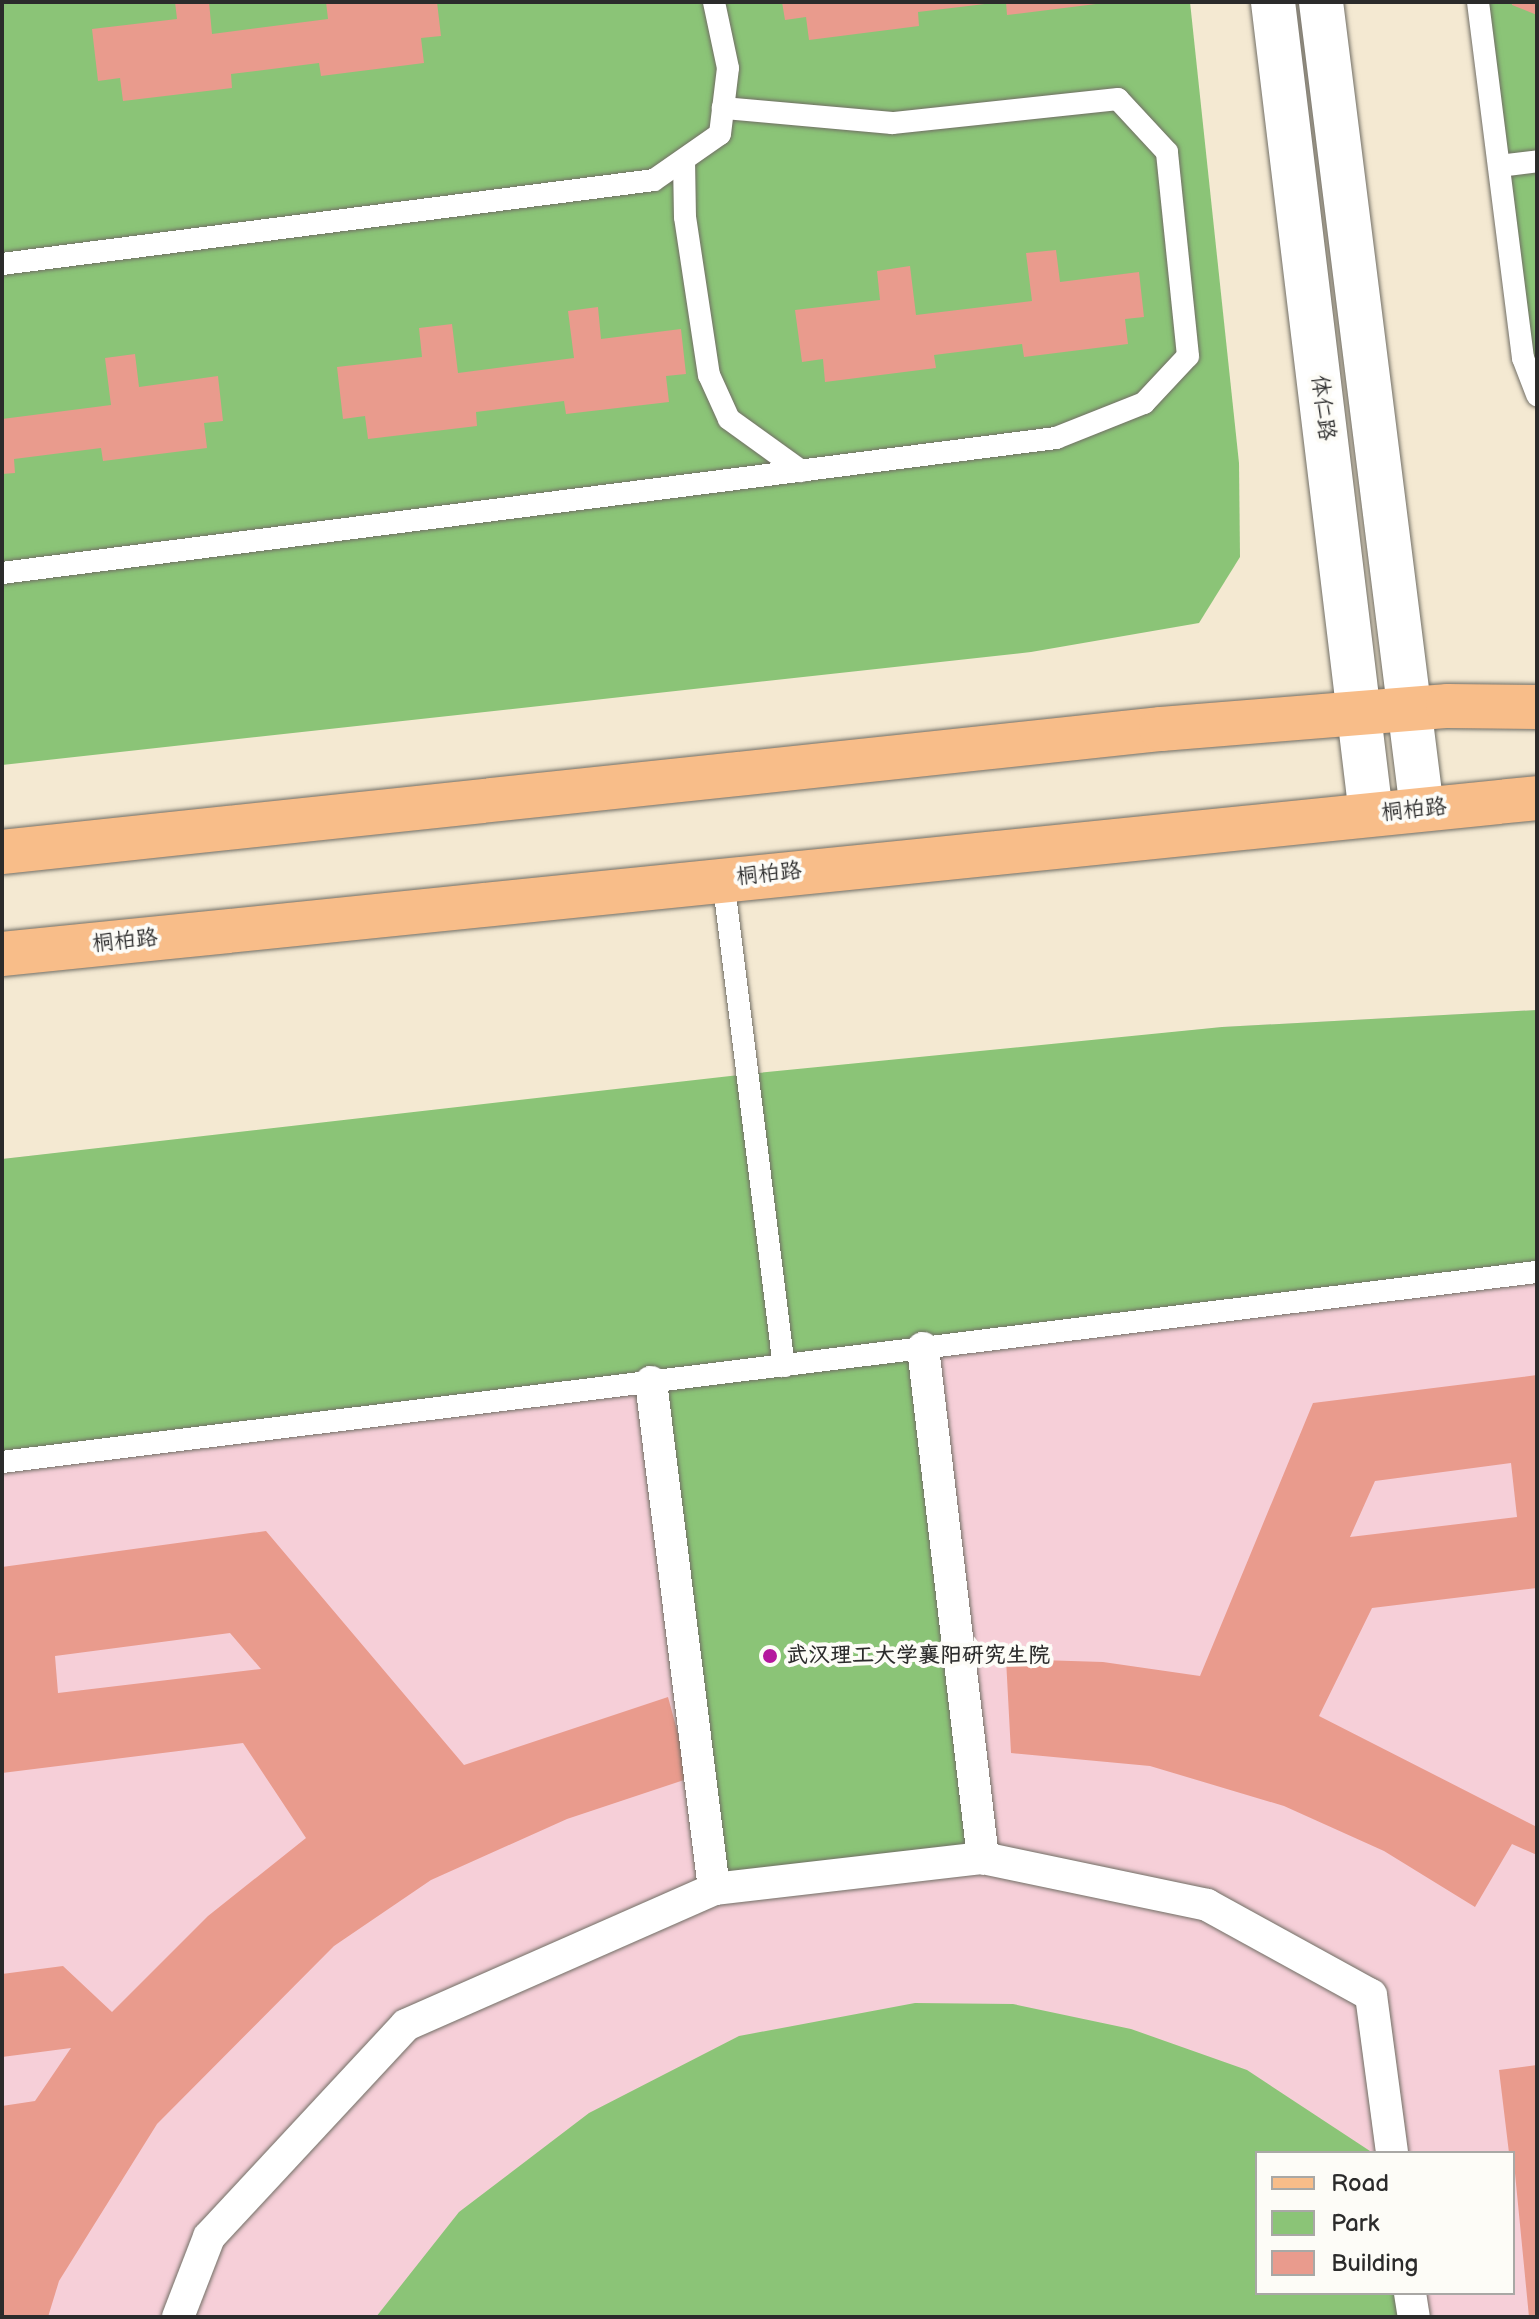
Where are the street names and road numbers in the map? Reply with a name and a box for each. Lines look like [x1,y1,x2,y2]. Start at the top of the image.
street label: 体仁路 [1306,374,1340,442]
street label: 桐柏路 [1380,793,1448,827]
street label: 桐柏路 [735,857,803,891]
street label: 桐柏路 [91,924,159,958]

